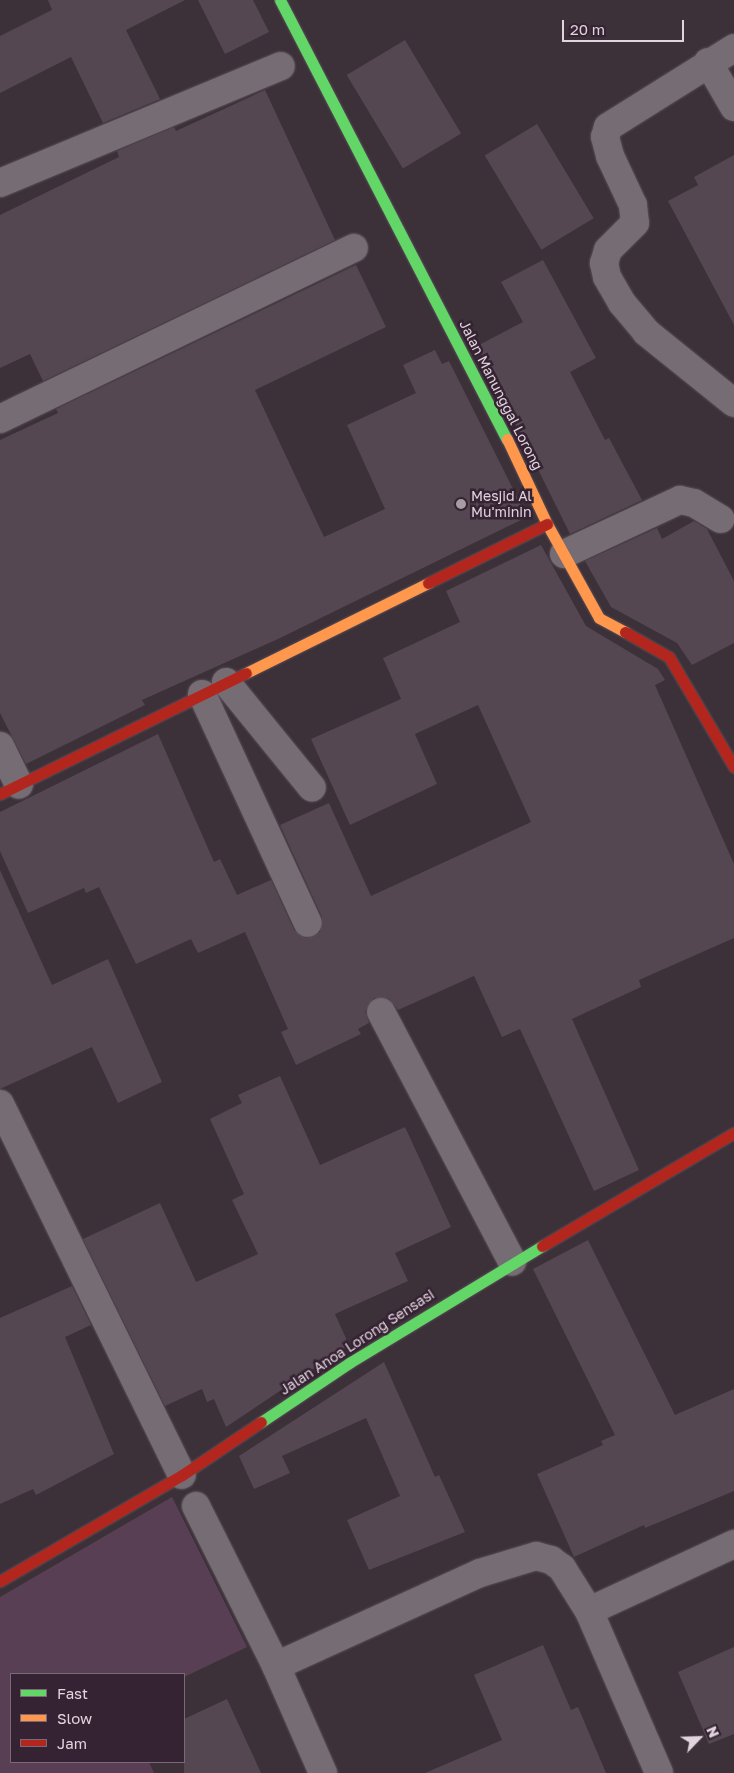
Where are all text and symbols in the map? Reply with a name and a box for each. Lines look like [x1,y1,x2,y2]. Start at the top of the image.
scale bar [564,10,686,42]
text: 20 m [570,20,605,38]
street label: Jalan Manunggal Lorong [456,317,546,473]
place label: Mesjid Al Mu'minin [471,488,532,520]
marker: Mesjid Al Mu'minin [455,498,467,510]
street label: Jalan Anoa Lorong Sensasi [277,1286,437,1398]
legend [10,1673,185,1763]
text: Fast [57,1684,88,1702]
text: Slow [57,1709,92,1727]
north arrow [674,1713,724,1763]
text: N [703,1723,723,1740]
text: Jam [57,1734,87,1752]

